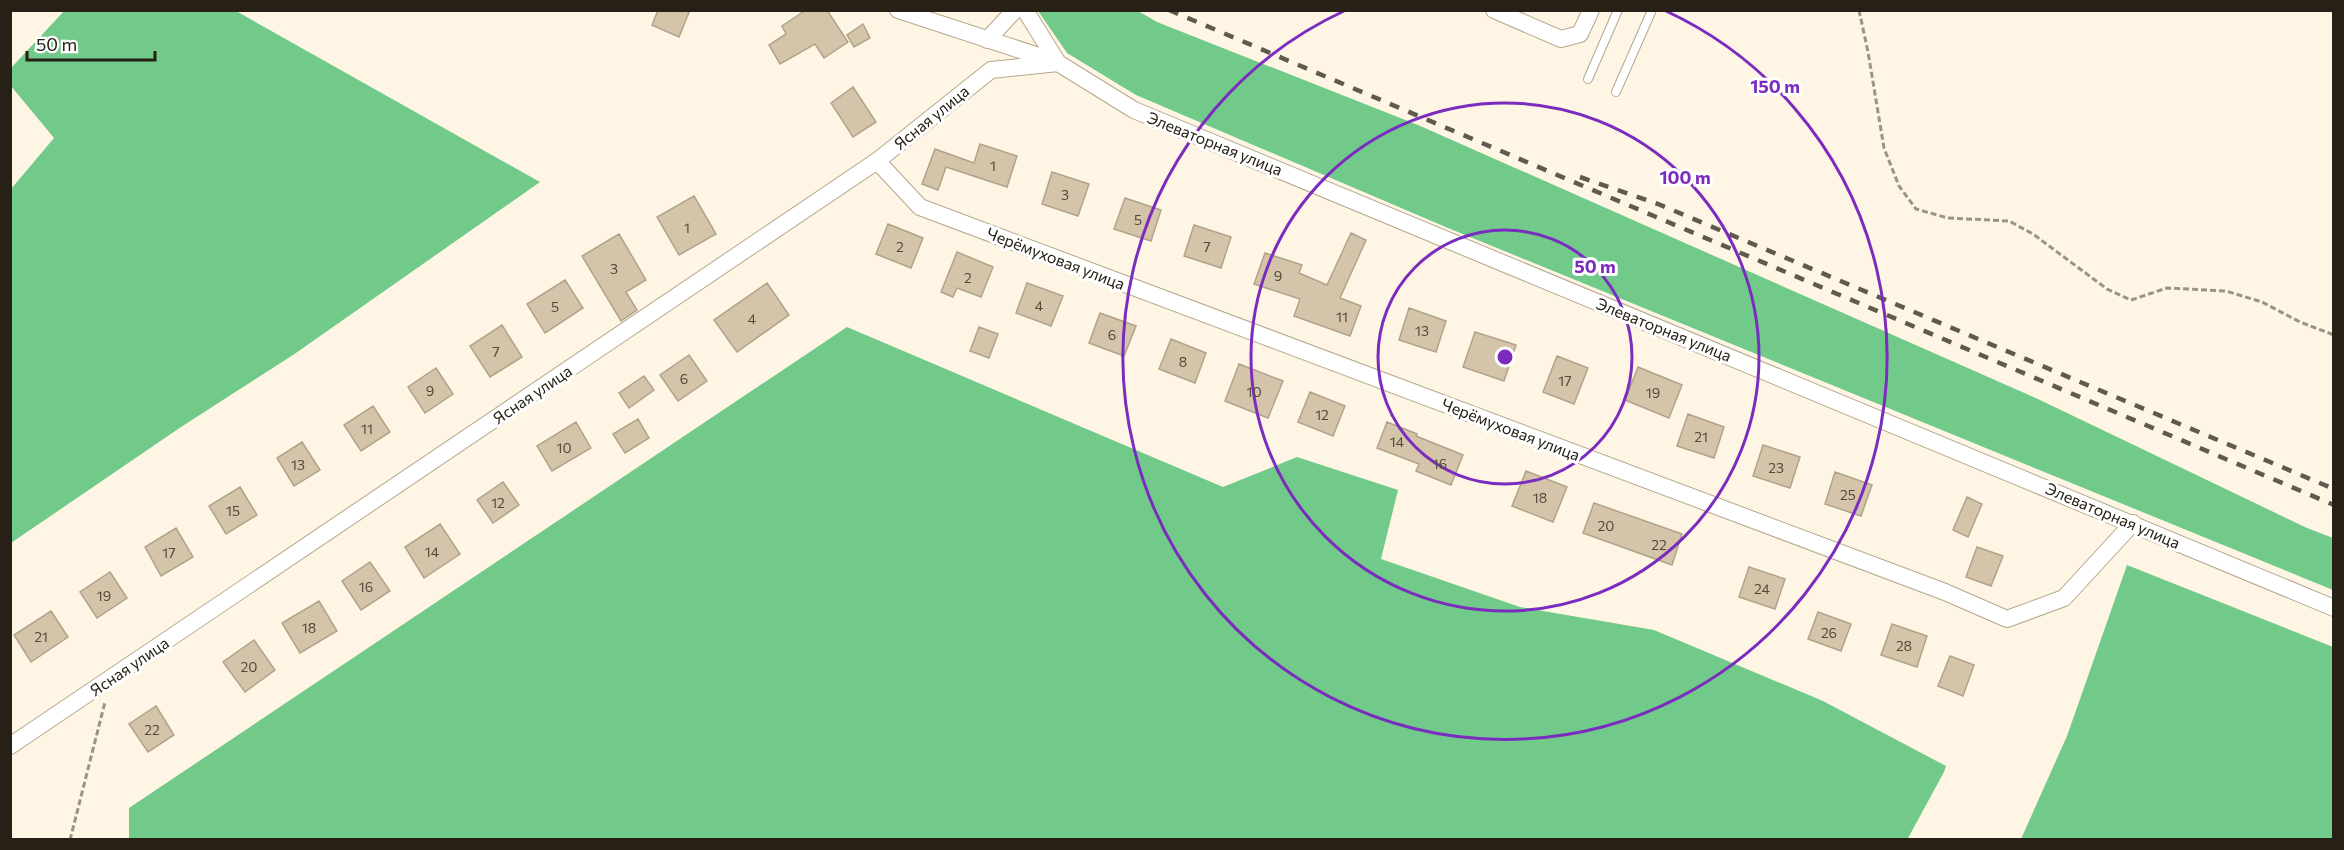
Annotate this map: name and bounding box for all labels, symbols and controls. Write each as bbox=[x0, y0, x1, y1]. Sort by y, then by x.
scale bar bbox=[27, 24, 154, 62]
text: 50 m bbox=[36, 33, 77, 55]
text: 150 m bbox=[1750, 75, 1800, 97]
street label: Ясная улица bbox=[890, 81, 972, 153]
street label: Элеваторная улица bbox=[1145, 107, 1285, 179]
house number: 1 bbox=[990, 157, 996, 174]
text: 100 m bbox=[1659, 166, 1711, 188]
house number: 3 bbox=[1061, 186, 1069, 203]
house number: 5 bbox=[1134, 211, 1142, 228]
house number: 1 bbox=[684, 219, 690, 236]
street label: Черёмуховая улица bbox=[984, 223, 1128, 293]
house number: 2 bbox=[896, 238, 904, 255]
house number: 7 bbox=[1203, 238, 1211, 255]
text: 50 m bbox=[1574, 255, 1616, 277]
house number: 3 bbox=[610, 260, 618, 277]
house number: 9 bbox=[1274, 267, 1282, 284]
house number: 2 bbox=[964, 269, 972, 286]
street label: Элеваторная улица bbox=[1594, 293, 1734, 365]
house number: 4 bbox=[1035, 297, 1044, 314]
house number: 5 bbox=[551, 298, 559, 315]
house number: 11 bbox=[1336, 308, 1348, 325]
house number: 4 bbox=[748, 310, 757, 327]
house number: 13 bbox=[1415, 322, 1429, 339]
house number: 6 bbox=[1108, 326, 1116, 343]
house number: 7 bbox=[492, 343, 500, 360]
centre of rings bbox=[1495, 347, 1515, 367]
house number: 8 bbox=[1179, 353, 1187, 370]
street label: Ясная улица bbox=[489, 361, 575, 427]
house number: 6 bbox=[680, 370, 688, 387]
house number: 17 bbox=[1558, 372, 1572, 389]
house number: 9 bbox=[426, 382, 434, 399]
house number: 10 bbox=[1246, 383, 1262, 400]
house number: 19 bbox=[1646, 384, 1660, 401]
street label: Черёмуховая улица bbox=[1439, 394, 1583, 464]
house number: 12 bbox=[1315, 406, 1329, 423]
house number: 11 bbox=[361, 420, 373, 437]
house number: 21 bbox=[1694, 428, 1708, 445]
house number: 14 bbox=[1390, 433, 1405, 450]
house number: 10 bbox=[556, 439, 572, 456]
house number: 16 bbox=[1433, 455, 1447, 472]
house number: 13 bbox=[291, 456, 305, 473]
house number: 23 bbox=[1768, 459, 1784, 476]
street label: Элеваторная улица bbox=[2043, 478, 2183, 552]
house number: 25 bbox=[1840, 486, 1856, 503]
house number: 18 bbox=[1533, 489, 1547, 506]
house number: 12 bbox=[491, 494, 505, 511]
house number: 15 bbox=[226, 502, 240, 519]
house number: 20 bbox=[1598, 517, 1614, 534]
house number: 22 bbox=[1651, 536, 1667, 553]
house number: 14 bbox=[425, 543, 440, 560]
house number: 17 bbox=[162, 544, 176, 561]
house number: 16 bbox=[359, 578, 373, 595]
house number: 24 bbox=[1754, 580, 1771, 597]
house number: 19 bbox=[97, 587, 111, 604]
house number: 18 bbox=[302, 619, 316, 636]
house number: 26 bbox=[1821, 624, 1837, 641]
house number: 21 bbox=[34, 628, 48, 645]
street label: Ясная улица bbox=[86, 633, 172, 699]
house number: 28 bbox=[1896, 637, 1912, 654]
house number: 20 bbox=[241, 658, 257, 675]
house number: 22 bbox=[144, 721, 160, 738]

